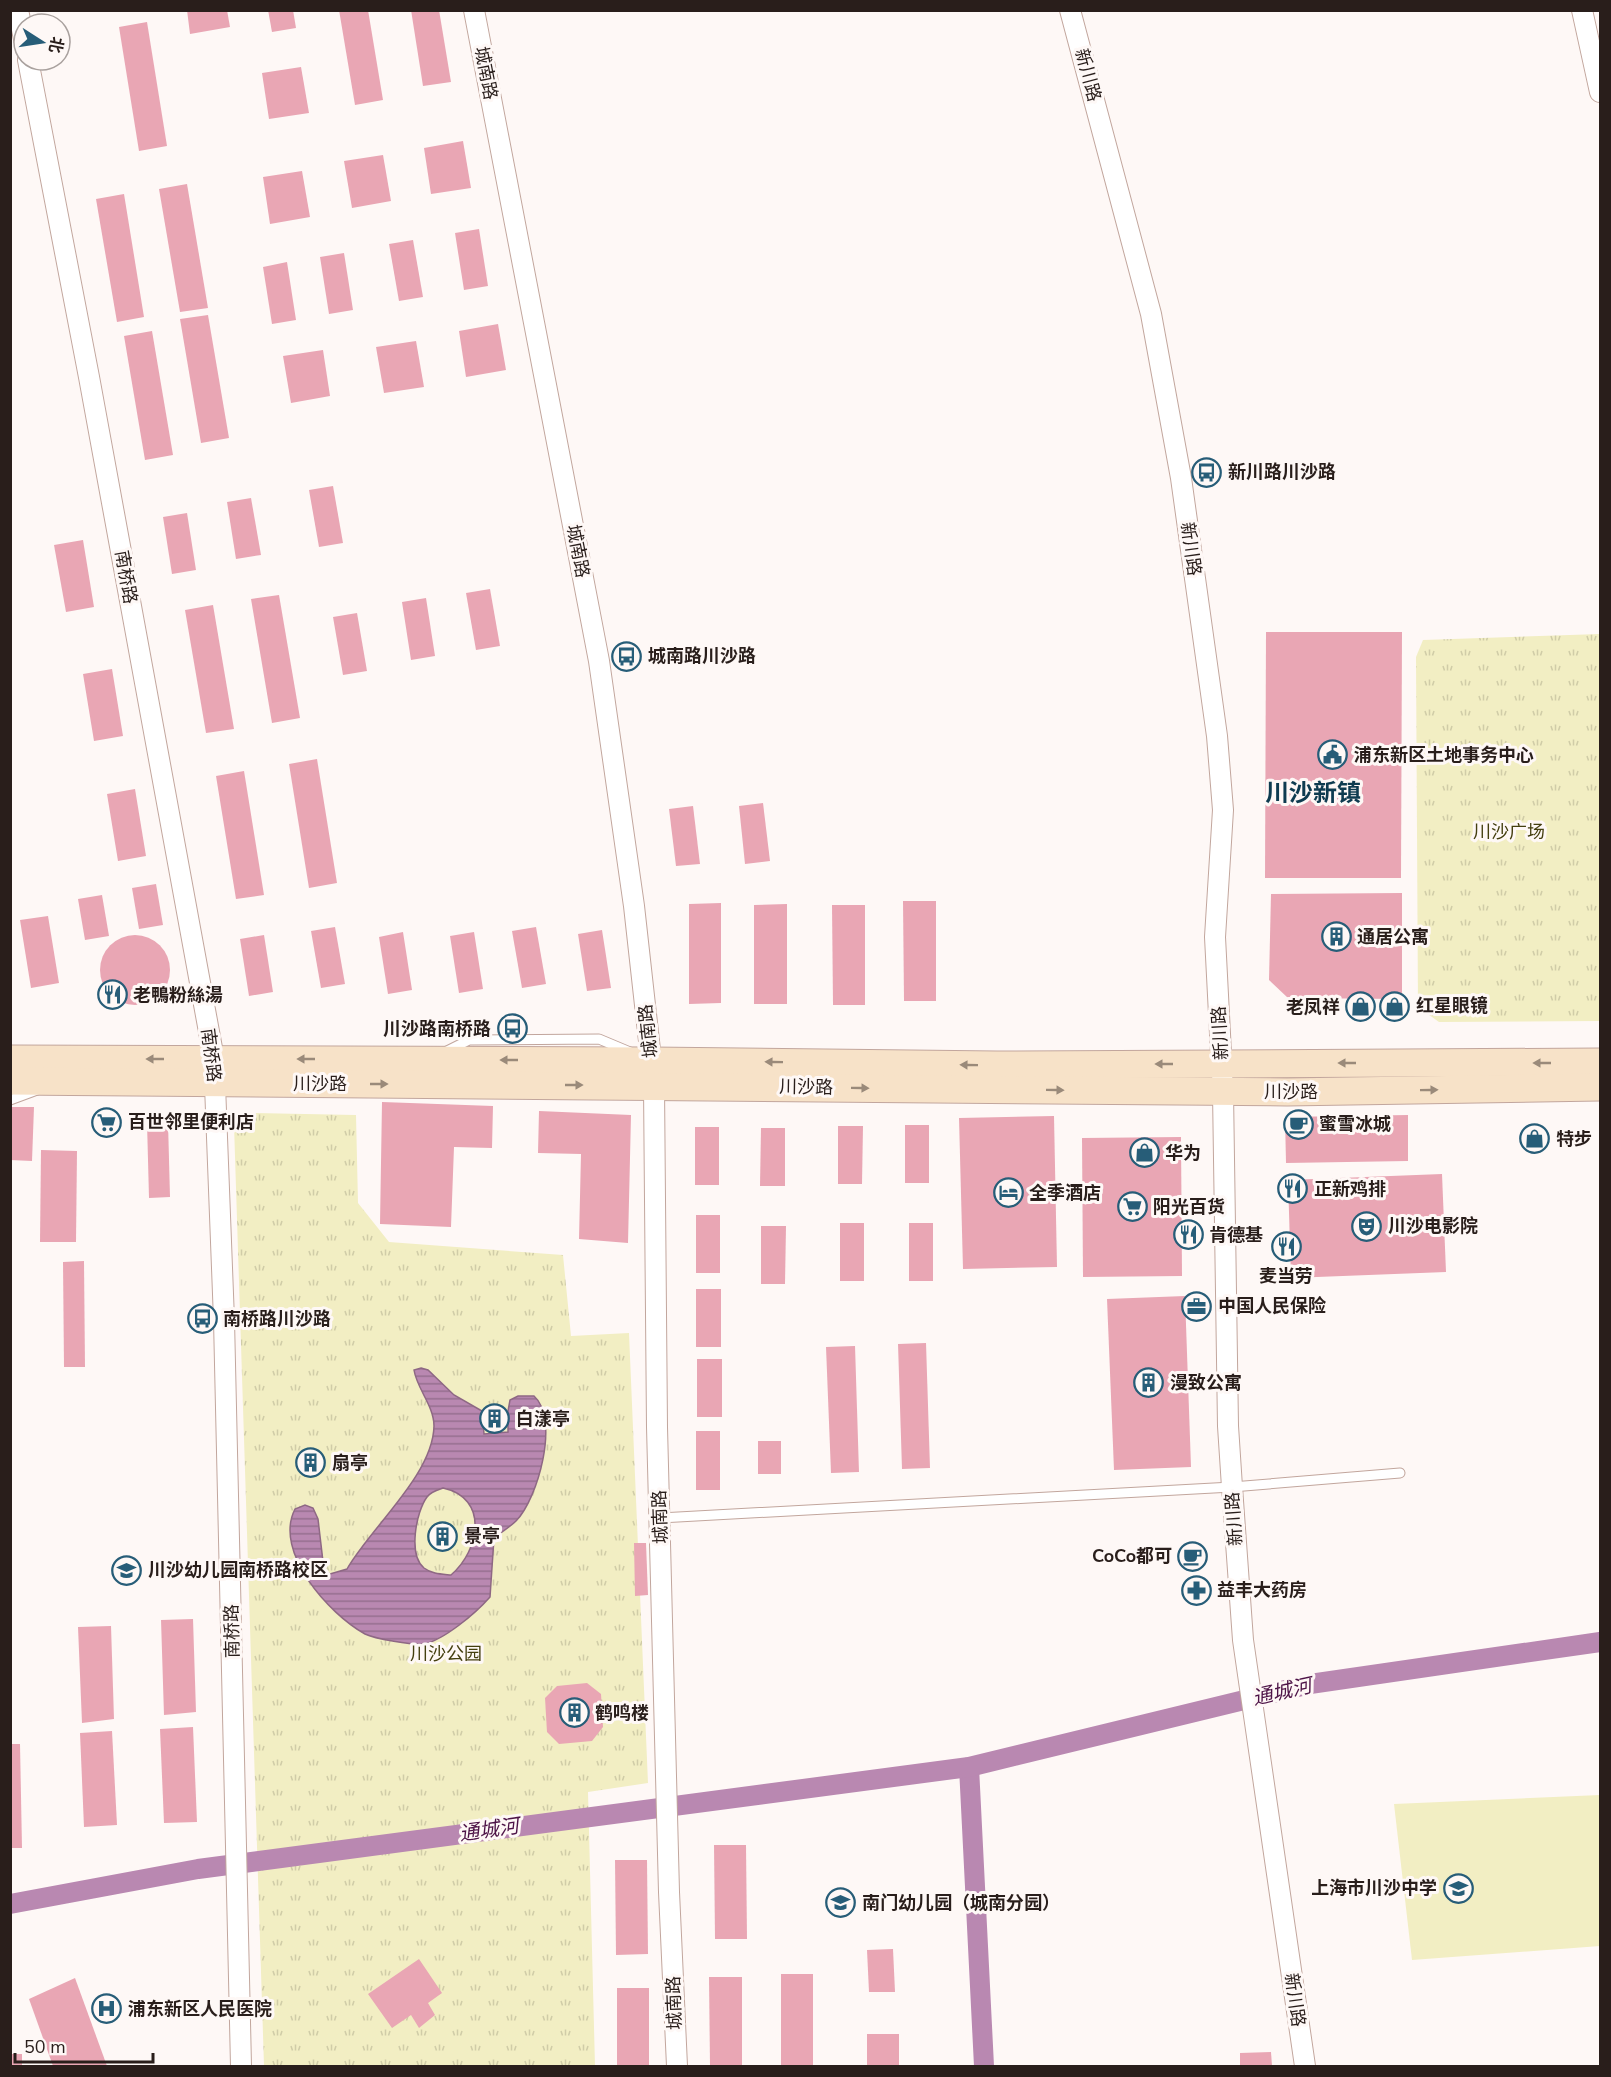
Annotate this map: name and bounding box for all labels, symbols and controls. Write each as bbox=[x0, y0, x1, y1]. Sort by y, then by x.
north arrow bbox=[12, 12, 72, 72]
text: 北 bbox=[43, 35, 68, 55]
street label: 城南路 bbox=[469, 44, 503, 102]
street label: 新川路 bbox=[1069, 46, 1107, 104]
bus stop icon: 新川路川沙路 bbox=[1191, 456, 1223, 488]
place label: 新川路川沙路 bbox=[1228, 460, 1336, 484]
street label: 新川路 bbox=[1175, 521, 1207, 577]
street label: 城南路 bbox=[561, 522, 595, 580]
street label: 南桥路 bbox=[109, 548, 143, 606]
bus stop icon: 城南路川沙路 bbox=[611, 640, 643, 672]
place label: 城南路川沙路 bbox=[648, 644, 756, 668]
public building icon: 浦东新区土地事务中心 bbox=[1317, 739, 1349, 771]
place label: 浦东新区土地事务中心 bbox=[1354, 743, 1534, 767]
district label: 川沙新镇 bbox=[1265, 777, 1361, 809]
park label: 川沙广场 bbox=[1473, 820, 1545, 844]
building icon: 通居公寓 bbox=[1320, 921, 1352, 953]
place label: 通居公寓 bbox=[1357, 925, 1429, 949]
restaurant icon: 老鴨粉絲湯 bbox=[96, 979, 128, 1011]
place label: 老鴨粉絲湯 bbox=[133, 983, 223, 1007]
shop icon: 红星眼镜 bbox=[1379, 990, 1411, 1022]
shop icon: 老凤祥 bbox=[1345, 991, 1377, 1023]
place label: 红星眼镜 bbox=[1416, 994, 1488, 1018]
place label: 老凤祥 bbox=[1286, 995, 1340, 1019]
street label: 城南路 bbox=[633, 1003, 663, 1059]
street label: 新川路 bbox=[1207, 1005, 1233, 1061]
bus stop icon: 川沙路南桥路 bbox=[496, 1013, 528, 1045]
place label: 川沙路南桥路 bbox=[383, 1017, 491, 1041]
street label: 南桥路 bbox=[196, 1027, 226, 1083]
one-way arrow bbox=[146, 1054, 165, 1064]
one-way arrow bbox=[297, 1054, 316, 1064]
one-way arrow bbox=[500, 1055, 519, 1065]
one-way arrow bbox=[764, 1057, 783, 1067]
one-way arrow bbox=[1338, 1058, 1357, 1068]
one-way arrow bbox=[1533, 1058, 1552, 1067]
one-way arrow bbox=[1154, 1059, 1173, 1069]
one-way arrow bbox=[959, 1060, 978, 1070]
street label: 川沙路 bbox=[293, 1072, 347, 1096]
street label: 川沙路 bbox=[779, 1075, 833, 1099]
one-way arrow bbox=[369, 1079, 388, 1089]
one-way arrow bbox=[564, 1080, 583, 1090]
street label: 川沙路 bbox=[1264, 1080, 1318, 1104]
one-way arrow bbox=[850, 1083, 869, 1093]
one-way arrow bbox=[1045, 1085, 1064, 1095]
one-way arrow bbox=[1419, 1085, 1438, 1094]
supermarket icon: 百世邻里便利店 bbox=[91, 1106, 123, 1138]
cafe icon: 蜜雪冰城 bbox=[1282, 1108, 1314, 1140]
place label: 百世邻里便利店 bbox=[128, 1110, 254, 1134]
place label: 蜜雪冰城 bbox=[1319, 1112, 1391, 1136]
shop icon: 特步 bbox=[1519, 1123, 1551, 1155]
place label: 特步 bbox=[1556, 1127, 1592, 1151]
shop icon: 华为 bbox=[1128, 1137, 1160, 1169]
place label: 华为 bbox=[1165, 1141, 1201, 1165]
restaurant icon: 正新鸡排 bbox=[1277, 1173, 1309, 1205]
hotel icon: 全季酒店 bbox=[992, 1177, 1024, 1209]
place label: 正新鸡排 bbox=[1314, 1177, 1386, 1201]
place label: 全季酒店 bbox=[1029, 1181, 1101, 1205]
supermarket icon: 阳光百货 bbox=[1116, 1191, 1148, 1223]
place label: 阳光百货 bbox=[1153, 1195, 1225, 1219]
theatre icon: 川沙电影院 bbox=[1351, 1210, 1383, 1242]
place label: 川沙电影院 bbox=[1388, 1214, 1478, 1238]
restaurant icon: 肯德基 bbox=[1172, 1219, 1204, 1251]
place label: 肯德基 bbox=[1209, 1223, 1263, 1247]
restaurant icon: 麦当劳 bbox=[1270, 1231, 1302, 1263]
place label: 麦当劳 bbox=[1259, 1264, 1313, 1288]
office icon: 中国人民保险 bbox=[1181, 1290, 1213, 1322]
place label: 中国人民保险 bbox=[1218, 1294, 1326, 1318]
bus stop icon: 南桥路川沙路 bbox=[186, 1303, 218, 1335]
place label: 南桥路川沙路 bbox=[223, 1307, 331, 1331]
building icon: 漫致公寓 bbox=[1133, 1367, 1165, 1399]
place label: 漫致公寓 bbox=[1170, 1371, 1242, 1395]
building icon: 白漾亭 bbox=[479, 1403, 511, 1435]
place label: 白漾亭 bbox=[516, 1407, 570, 1431]
building icon: 扇亭 bbox=[295, 1447, 327, 1479]
place label: 扇亭 bbox=[332, 1451, 368, 1475]
street label: 城南路 bbox=[647, 1490, 673, 1544]
street label: 新川路 bbox=[1220, 1491, 1248, 1547]
building icon: 景亭 bbox=[427, 1520, 459, 1552]
place label: 景亭 bbox=[464, 1524, 500, 1548]
cafe icon: CoCo都可 bbox=[1177, 1540, 1209, 1572]
place label: CoCo都可 bbox=[1092, 1544, 1172, 1568]
school or university icon: 川沙幼儿园南桥路校区 bbox=[111, 1554, 143, 1586]
place label: 川沙幼儿园南桥路校区 bbox=[148, 1558, 328, 1582]
pharmacy icon: 益丰大药房 bbox=[1180, 1574, 1212, 1606]
place label: 益丰大药房 bbox=[1217, 1578, 1307, 1602]
street label: 南桥路 bbox=[220, 1604, 244, 1658]
park label: 川沙公园 bbox=[410, 1642, 482, 1666]
water label: 通城河 bbox=[1250, 1671, 1318, 1712]
building icon: 鹤鸣楼 bbox=[558, 1697, 590, 1729]
place label: 鹤鸣楼 bbox=[595, 1701, 649, 1725]
water label: 通城河 bbox=[457, 1812, 525, 1848]
school or university icon: 上海市川沙中学 bbox=[1442, 1872, 1474, 1904]
place label: 上海市川沙中学 bbox=[1311, 1876, 1437, 1900]
school or university icon: 南门幼儿园（城南分园） bbox=[825, 1887, 857, 1919]
place label: 南门幼儿园（城南分园） bbox=[862, 1891, 1060, 1915]
street label: 新川路 bbox=[1279, 1972, 1311, 2028]
street label: 城南路 bbox=[661, 1976, 687, 2030]
hospital icon: 浦东新区人民医院 bbox=[91, 1993, 123, 2025]
place label: 浦东新区人民医院 bbox=[128, 1997, 272, 2021]
scale bar bbox=[15, 2026, 153, 2064]
text: 50 m bbox=[24, 2035, 66, 2059]

